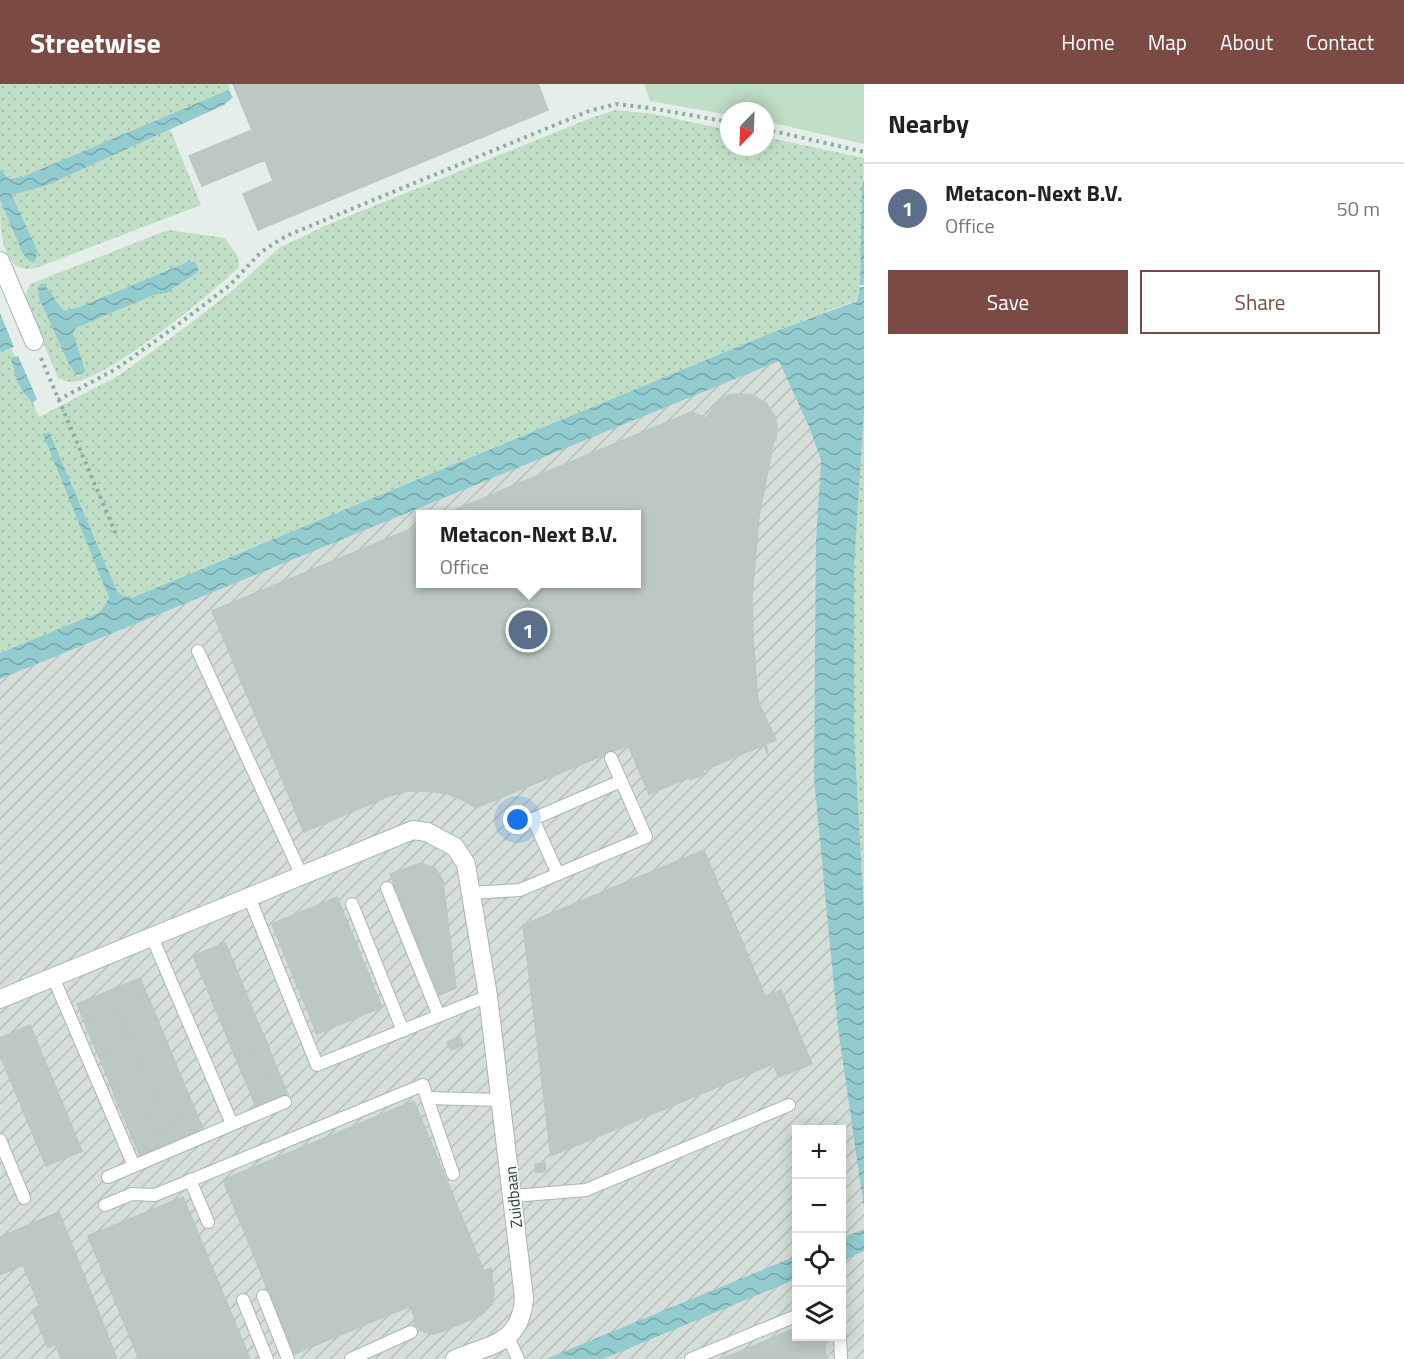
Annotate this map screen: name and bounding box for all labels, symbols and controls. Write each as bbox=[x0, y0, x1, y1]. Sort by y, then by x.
text: Streetwise bbox=[30, 21, 161, 64]
text: Home bbox=[1061, 26, 1115, 58]
text: Map bbox=[1148, 26, 1187, 58]
text: About bbox=[1220, 26, 1273, 58]
text: Contact bbox=[1306, 26, 1374, 58]
north arrow bbox=[720, 102, 774, 156]
text: Nearby bbox=[888, 104, 969, 143]
text: Metacon-Next B.V. bbox=[945, 176, 1123, 210]
text: 1 bbox=[902, 193, 913, 224]
text: 50 m bbox=[1336, 193, 1380, 224]
text: Office bbox=[945, 210, 995, 241]
button: Save bbox=[888, 270, 1128, 334]
button: Share bbox=[1140, 270, 1380, 334]
popup bbox=[416, 510, 641, 588]
text: Metacon-Next B.V. bbox=[440, 517, 617, 551]
text: Office bbox=[440, 551, 489, 582]
pin: 1 bbox=[508, 608, 548, 652]
your location bbox=[503, 805, 532, 834]
map controls bbox=[792, 1125, 846, 1341]
button: + bbox=[792, 1125, 846, 1179]
street label: Zuidbaan bbox=[498, 1165, 528, 1229]
button: − bbox=[792, 1179, 846, 1233]
button: locate bbox=[792, 1233, 846, 1287]
button: layers bbox=[792, 1287, 846, 1341]

